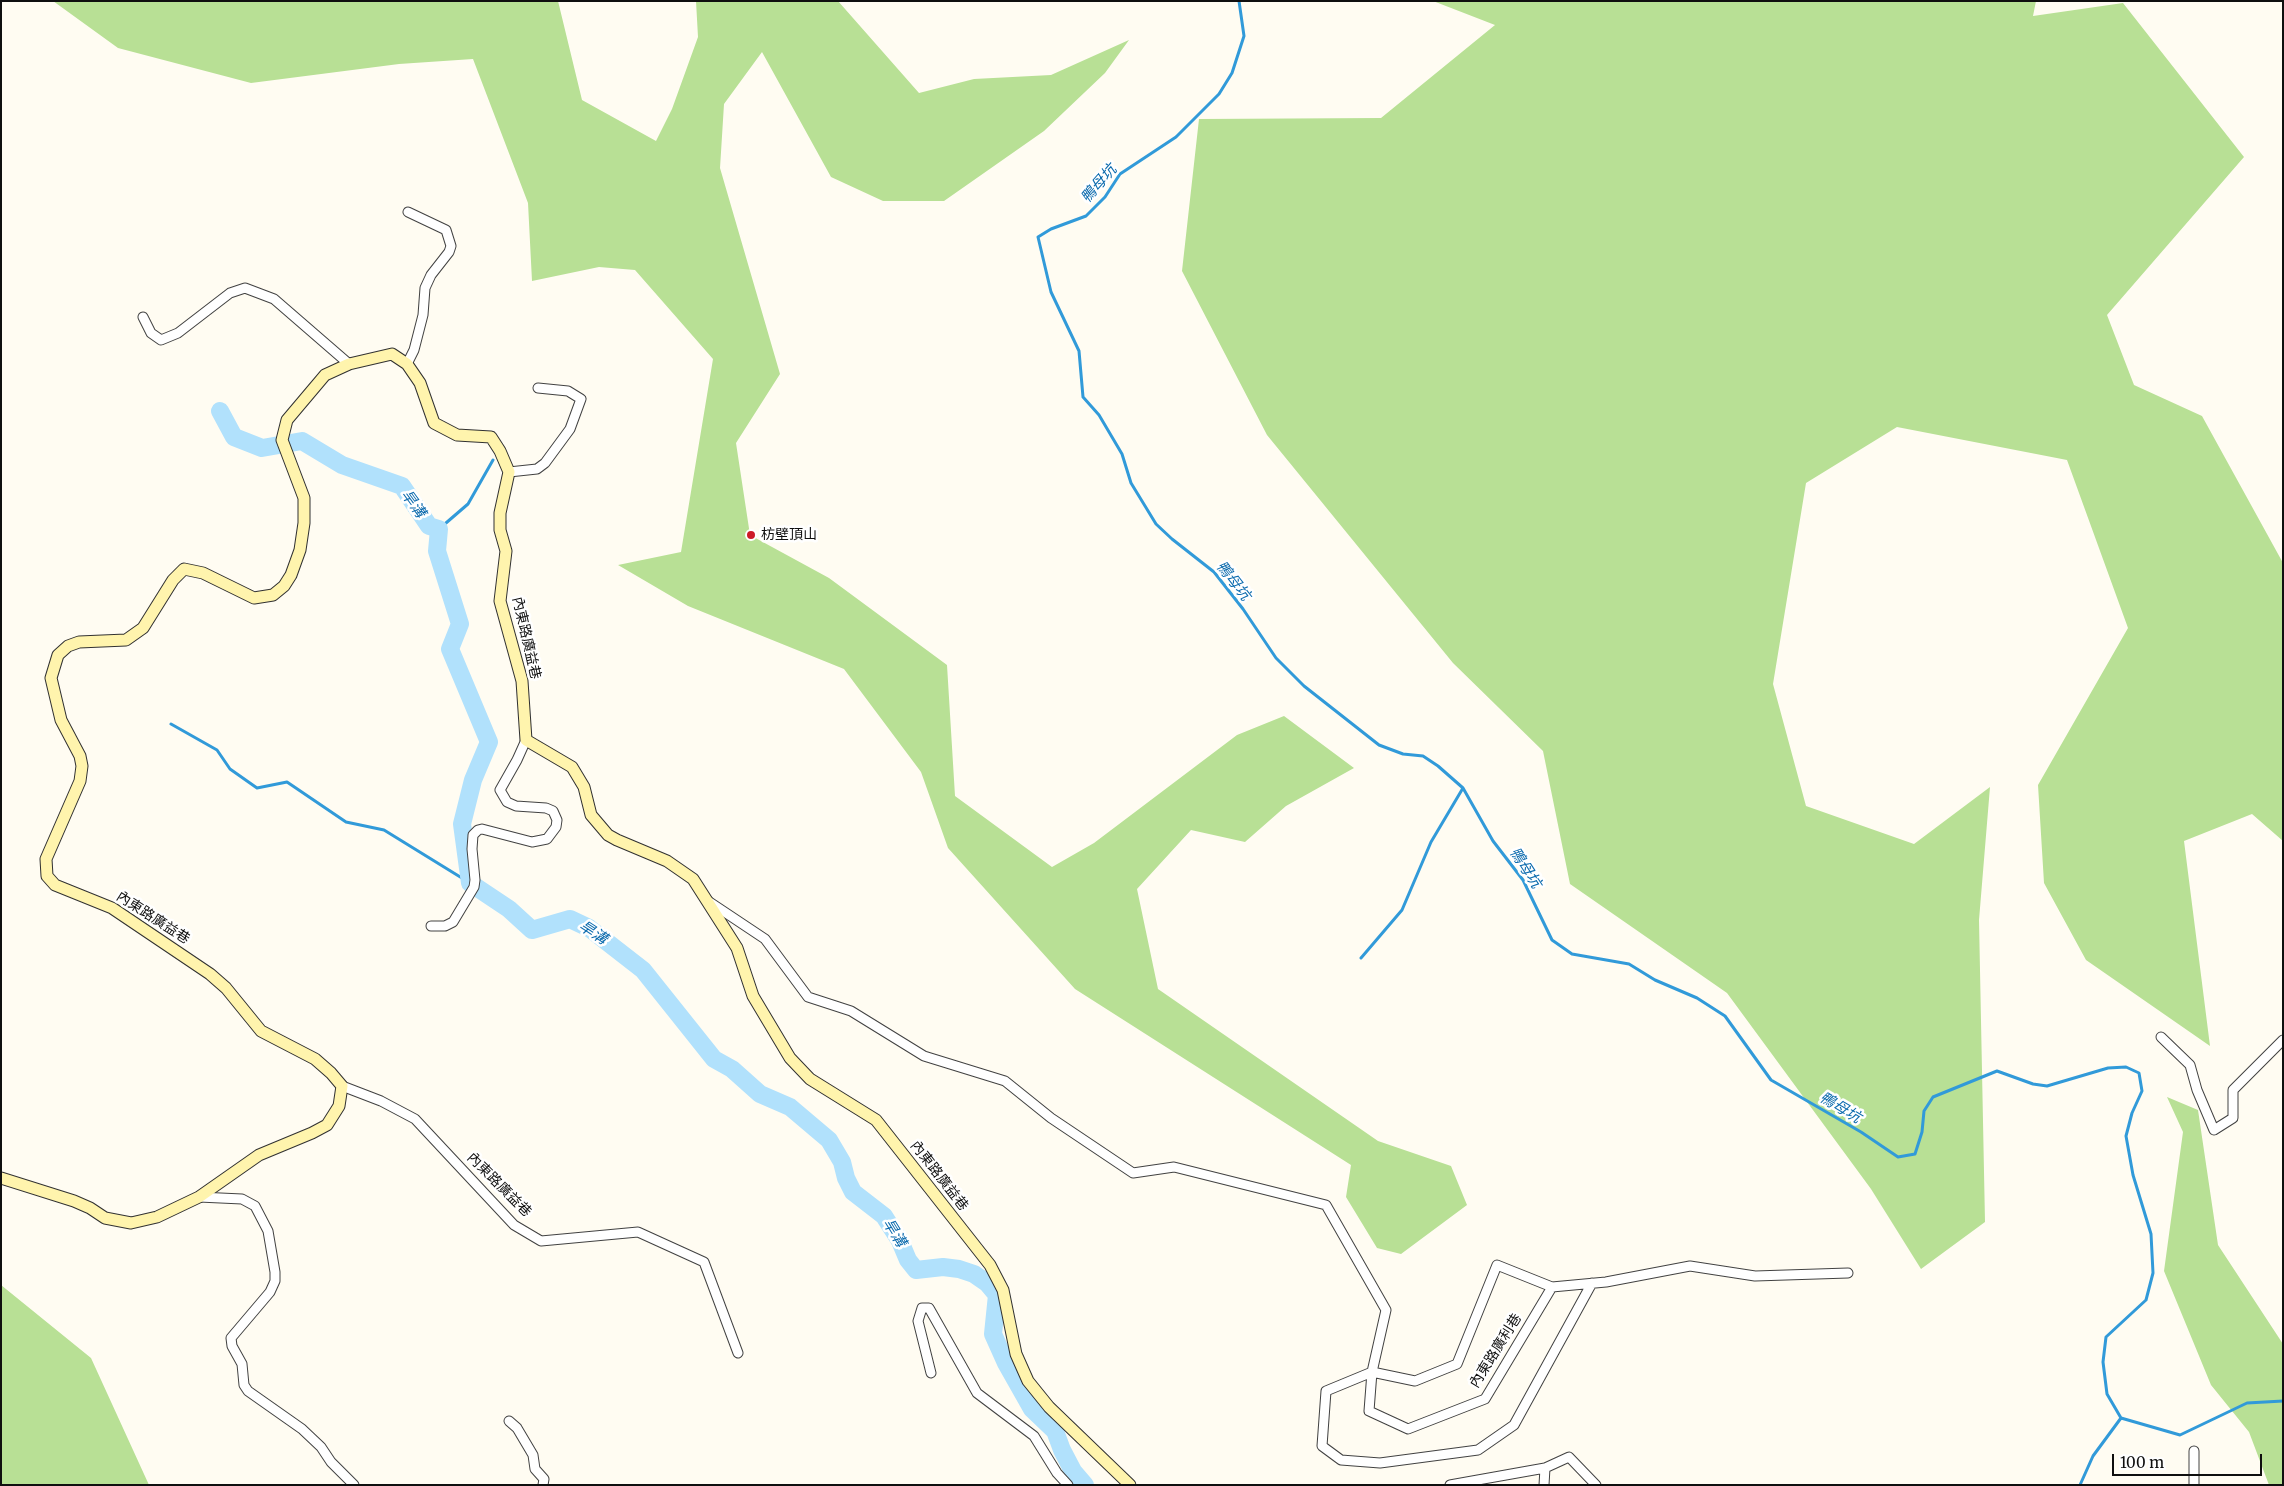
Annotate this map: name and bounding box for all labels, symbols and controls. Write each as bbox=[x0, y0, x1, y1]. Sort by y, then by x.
water label: 鴨母坑 bbox=[1077, 161, 1121, 207]
water label: 旱溝 bbox=[397, 487, 429, 521]
place label: 枋壁頂山 bbox=[761, 527, 817, 543]
marker: 枋壁頂山 bbox=[745, 529, 757, 541]
water label: 鴨母坑 bbox=[1212, 558, 1254, 604]
street label: 內東路廣益巷 bbox=[508, 595, 544, 681]
water label: 鴨母坑 bbox=[1505, 844, 1545, 892]
street label: 內東路廣益巷 bbox=[113, 888, 193, 948]
water label: 旱溝 bbox=[576, 917, 610, 949]
water label: 鴨母坑 bbox=[1816, 1089, 1864, 1127]
street label: 內東路廣益巷 bbox=[907, 1138, 971, 1214]
street label: 內東路廣益巷 bbox=[463, 1149, 535, 1221]
water label: 旱溝 bbox=[878, 1216, 910, 1250]
street label: 內東路廣利巷 bbox=[1467, 1311, 1525, 1391]
scale bar bbox=[2114, 1444, 2264, 1476]
text: 100 m bbox=[2120, 1453, 2164, 1472]

